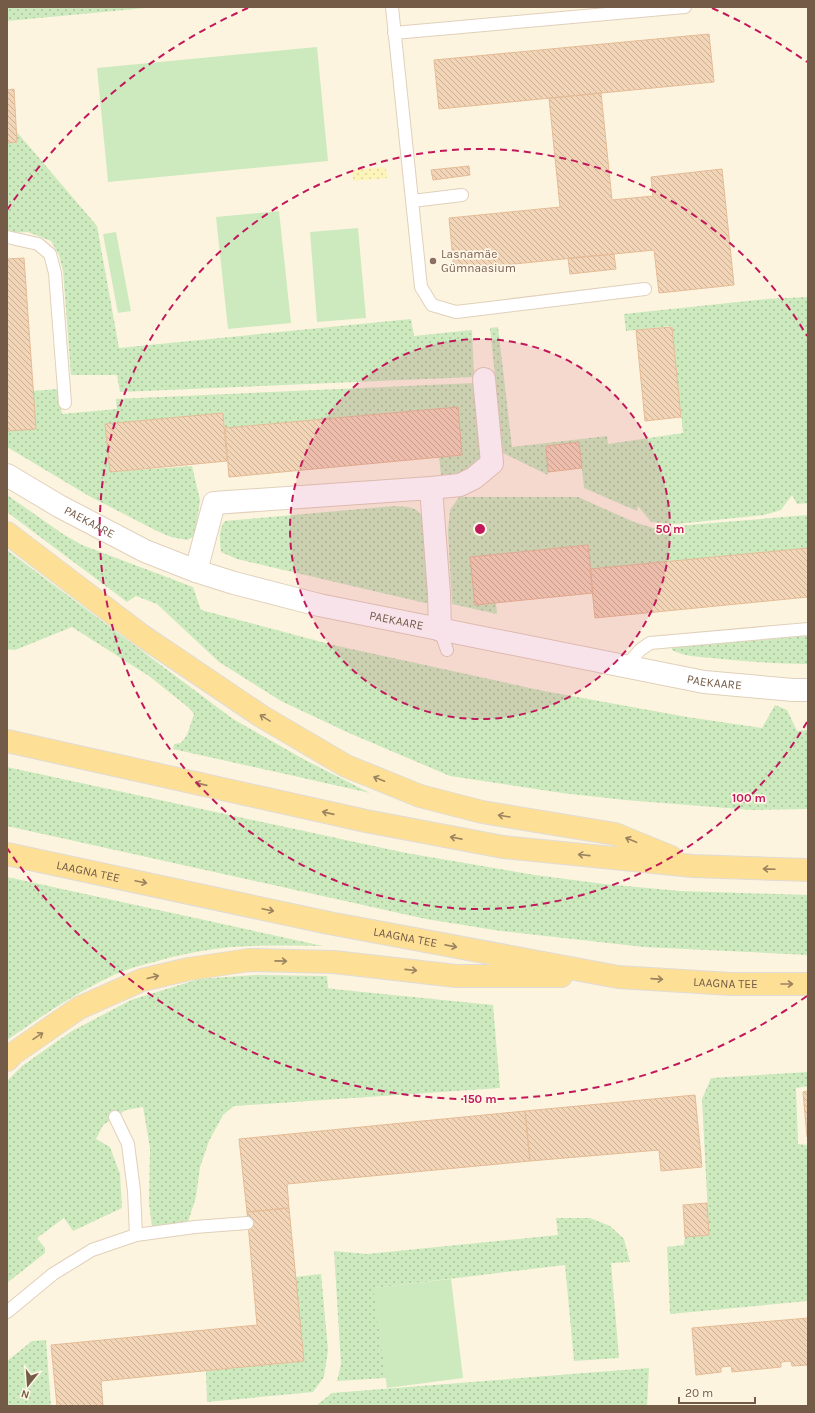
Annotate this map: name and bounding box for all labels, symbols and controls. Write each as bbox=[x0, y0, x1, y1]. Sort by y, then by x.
place label: Lasnamäe Gümnaasium bbox=[441, 247, 516, 275]
marker: Lasnamäe Gümnaasium bbox=[428, 256, 438, 266]
street label: PAEKAARE bbox=[62, 503, 117, 541]
centre of rings bbox=[473, 522, 487, 536]
text: 50 m bbox=[656, 522, 685, 536]
street label: PAEKAARE bbox=[368, 608, 425, 633]
street label: PAEKAARE bbox=[686, 672, 742, 692]
one-way arrow bbox=[259, 714, 271, 722]
one-way arrow bbox=[374, 775, 386, 783]
one-way arrow bbox=[195, 779, 208, 787]
text: 100 m bbox=[732, 791, 766, 805]
one-way arrow bbox=[322, 808, 335, 816]
one-way arrow bbox=[497, 812, 510, 820]
one-way arrow bbox=[449, 834, 462, 842]
one-way arrow bbox=[625, 836, 637, 843]
one-way arrow bbox=[578, 851, 591, 859]
street label: LAAGNA TEE bbox=[55, 858, 121, 885]
one-way arrow bbox=[763, 865, 776, 872]
one-way arrow bbox=[134, 879, 147, 887]
one-way arrow bbox=[261, 906, 274, 914]
street label: LAAGNA TEE bbox=[372, 924, 438, 950]
one-way arrow bbox=[444, 942, 457, 950]
one-way arrow bbox=[274, 957, 287, 965]
one-way arrow bbox=[404, 967, 417, 974]
one-way arrow bbox=[146, 973, 159, 981]
street label: LAAGNA TEE bbox=[693, 975, 758, 991]
one-way arrow bbox=[650, 976, 663, 983]
one-way arrow bbox=[780, 980, 793, 988]
one-way arrow bbox=[32, 1032, 43, 1040]
text: 150 m bbox=[463, 1092, 497, 1106]
north arrow bbox=[8, 1365, 48, 1405]
scale bar bbox=[679, 1379, 755, 1405]
text: 20 m bbox=[685, 1386, 713, 1400]
text: N bbox=[20, 1387, 31, 1401]

